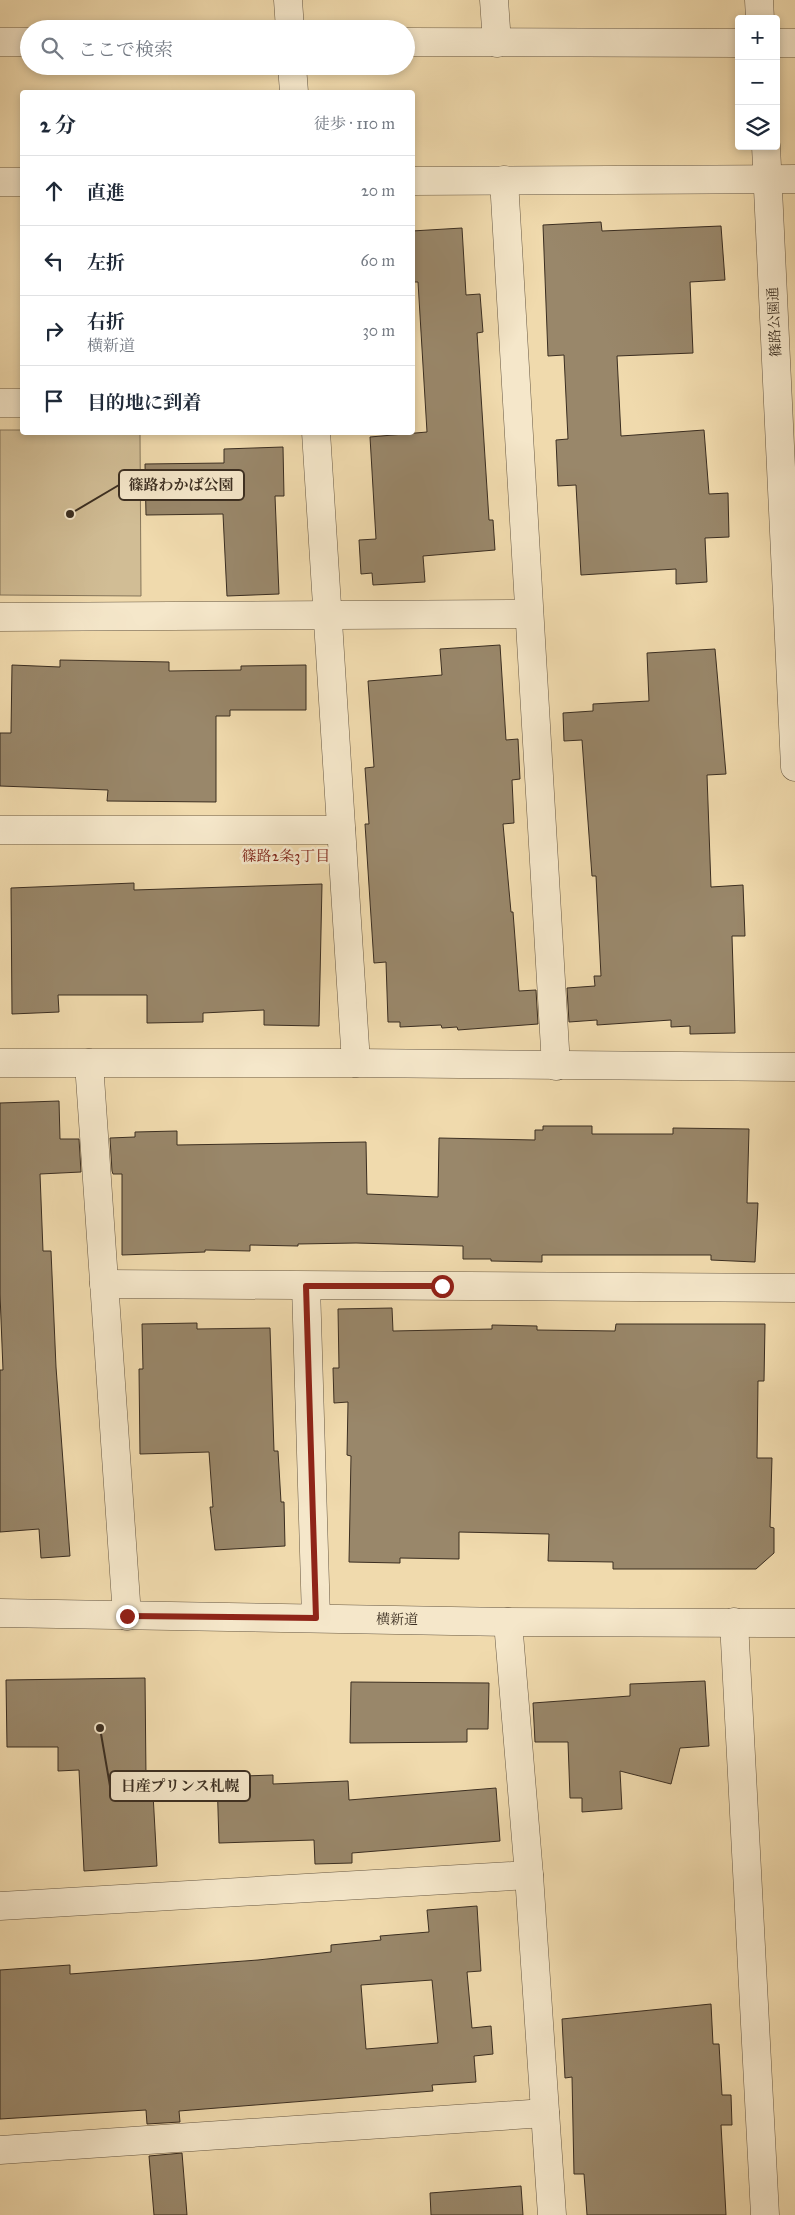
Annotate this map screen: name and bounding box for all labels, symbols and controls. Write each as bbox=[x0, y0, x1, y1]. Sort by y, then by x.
map controls bbox=[735, 15, 780, 150]
button: + bbox=[735, 15, 780, 60]
search box bbox=[20, 20, 415, 75]
icon: search bbox=[38, 34, 66, 62]
text: ここで検索 bbox=[78, 38, 173, 61]
button: − bbox=[735, 60, 780, 105]
button: layers bbox=[735, 105, 780, 150]
text: 2 分 bbox=[40, 112, 76, 138]
text: 徒歩 · 110 m bbox=[314, 114, 395, 133]
icon: ahead bbox=[40, 177, 68, 205]
text: 直進 bbox=[87, 181, 125, 204]
text: 20 m bbox=[361, 181, 395, 200]
icon: left bbox=[40, 247, 68, 275]
text: 左折 bbox=[87, 251, 125, 274]
text: 60 m bbox=[361, 251, 395, 270]
street label: 篠路公園通 bbox=[764, 287, 785, 357]
text: 右折 bbox=[87, 310, 125, 333]
icon: right bbox=[40, 317, 68, 345]
text: 30 m bbox=[362, 321, 395, 340]
text: 横新道 bbox=[87, 336, 135, 355]
icon: arrive bbox=[40, 387, 68, 415]
text: 目的地に到着 bbox=[87, 391, 201, 414]
callout: 篠路わかば公園 bbox=[119, 470, 244, 500]
text: 篠路わかば公園 bbox=[128, 476, 234, 494]
district label: 篠路2条3丁目 bbox=[242, 847, 330, 865]
route start bbox=[431, 1275, 454, 1298]
route end bbox=[116, 1605, 139, 1628]
street label: 横新道 bbox=[376, 1611, 418, 1628]
callout: 日産プリンス札幌 bbox=[110, 1771, 250, 1801]
text: 日産プリンス札幌 bbox=[121, 1777, 239, 1795]

